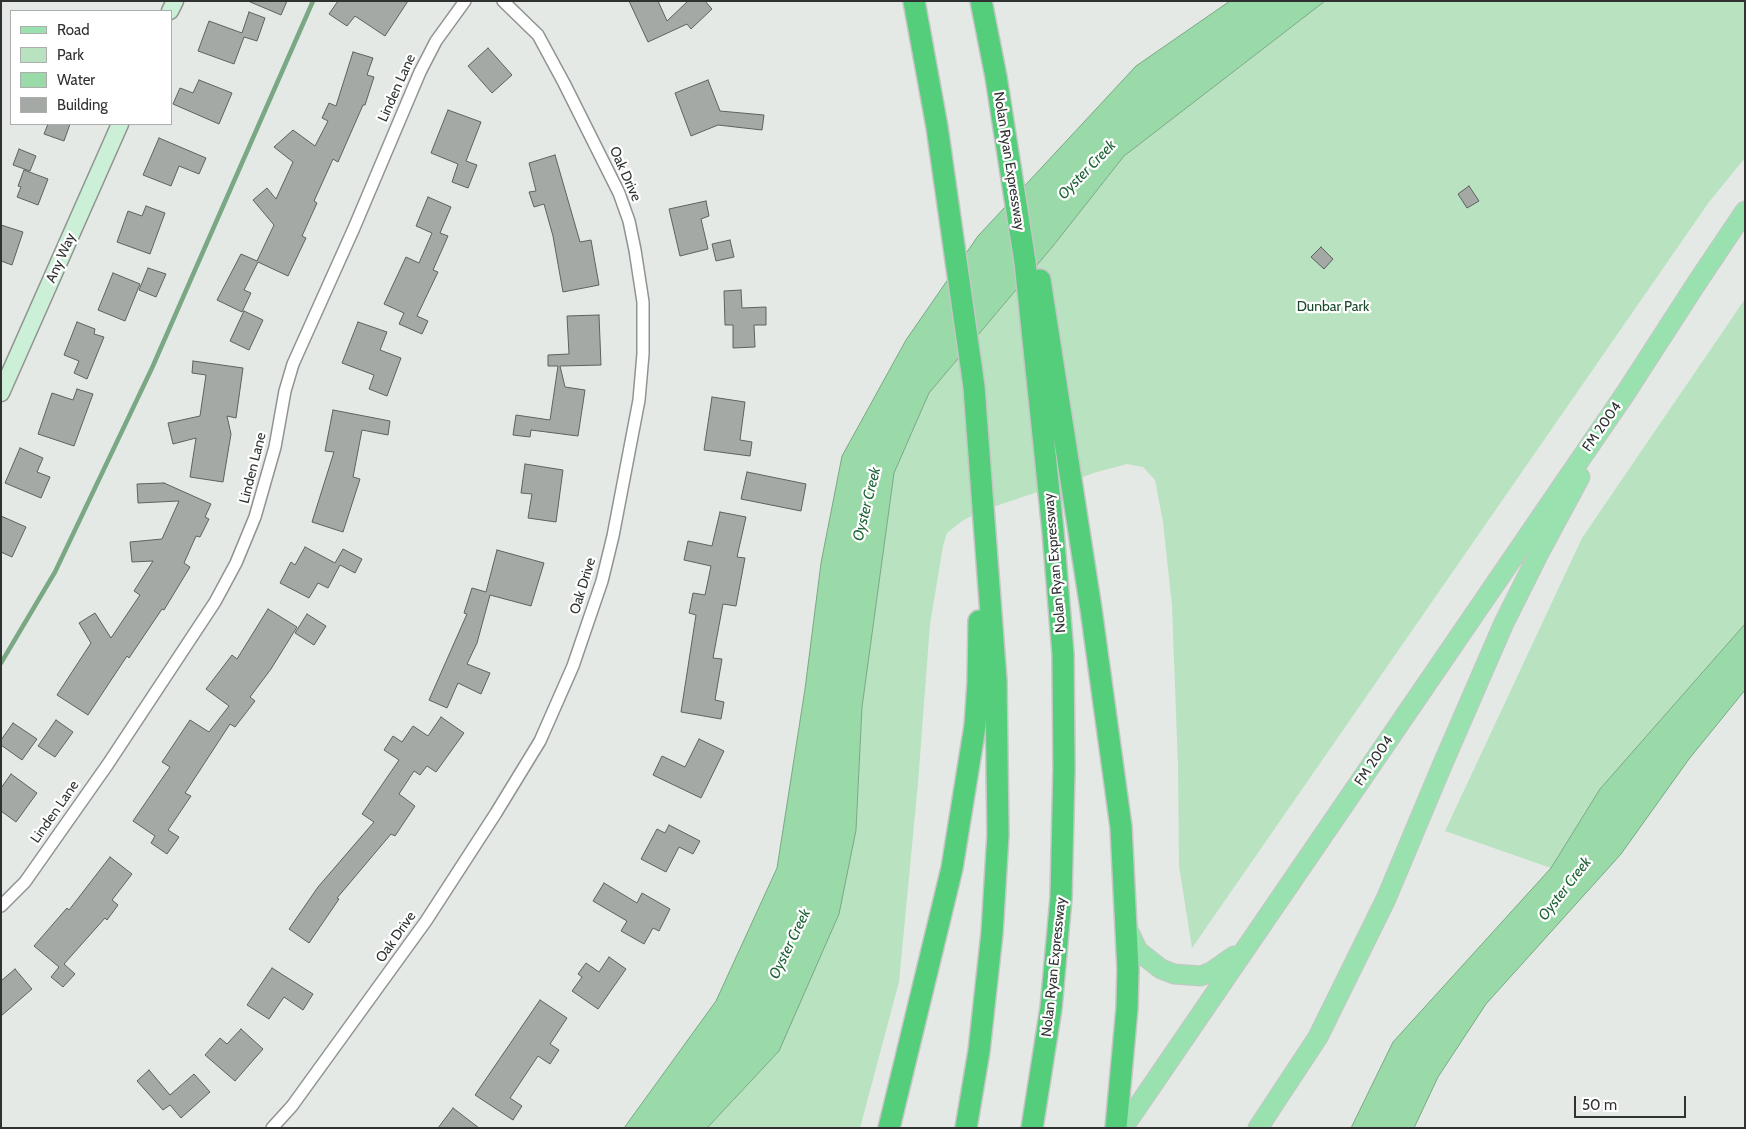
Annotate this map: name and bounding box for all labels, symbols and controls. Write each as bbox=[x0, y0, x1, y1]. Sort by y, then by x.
legend bbox=[10, 10, 172, 125]
text: Road bbox=[57, 21, 90, 39]
text: Park bbox=[57, 46, 84, 64]
street label: Linden Lane bbox=[375, 51, 419, 125]
text: Water bbox=[57, 71, 95, 89]
street label: Nolan Ryan Expressway bbox=[990, 90, 1028, 232]
text: Building bbox=[57, 96, 108, 114]
water label: Oyster Creek bbox=[1054, 137, 1120, 203]
street label: Oak Drive bbox=[605, 144, 645, 204]
street label: Any Way bbox=[43, 231, 79, 285]
park label: Dunbar Park bbox=[1297, 299, 1369, 315]
street label: FM 2004 bbox=[1579, 399, 1625, 455]
street label: Linden Lane bbox=[236, 431, 270, 505]
water label: Oyster Creek bbox=[849, 465, 885, 543]
street label: Nolan Ryan Expressway bbox=[1041, 492, 1069, 634]
street label: Oak Drive bbox=[566, 556, 600, 616]
street label: FM 2004 bbox=[1351, 733, 1397, 789]
street label: Linden Lane bbox=[27, 778, 83, 846]
water label: Oyster Creek bbox=[1535, 854, 1595, 924]
street label: Nolan Ryan Expressway bbox=[1038, 896, 1070, 1038]
water label: Oyster Creek bbox=[765, 906, 815, 982]
street label: Oak Drive bbox=[372, 908, 420, 966]
scale bar bbox=[1576, 1086, 1688, 1118]
text: 50 m bbox=[1582, 1096, 1617, 1114]

